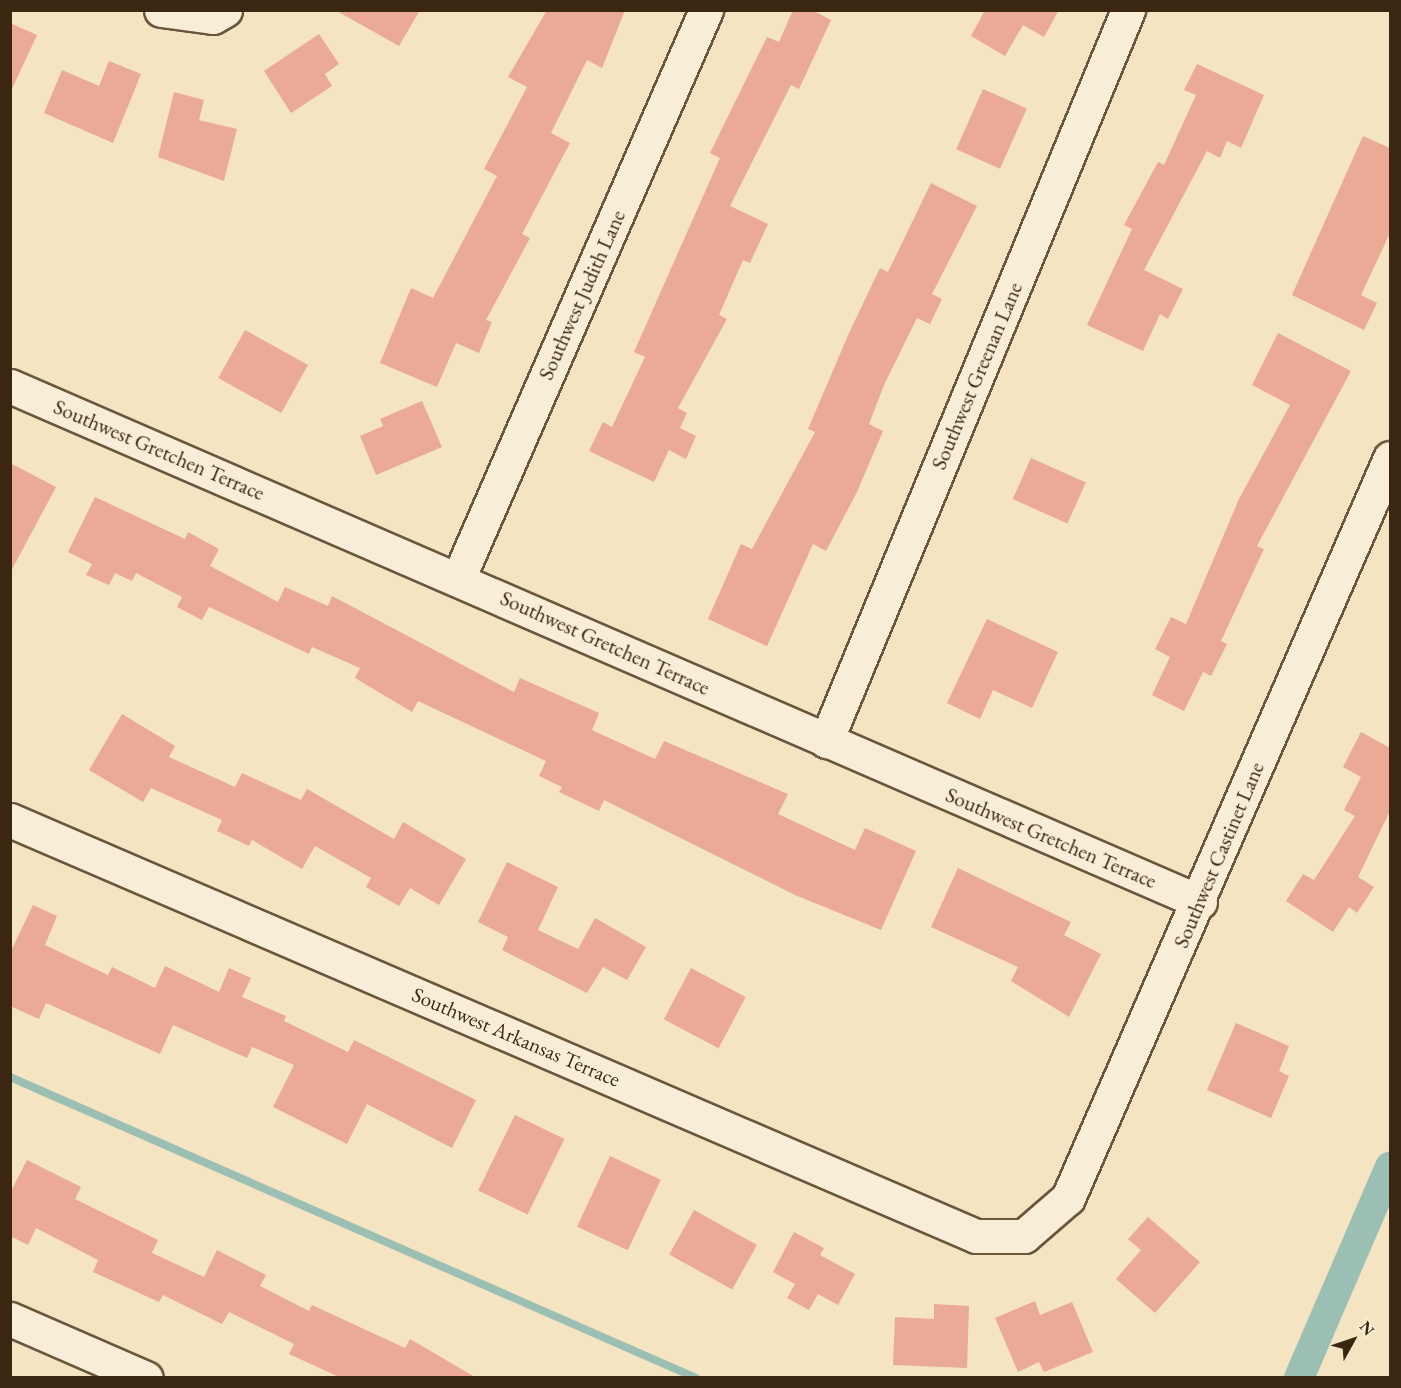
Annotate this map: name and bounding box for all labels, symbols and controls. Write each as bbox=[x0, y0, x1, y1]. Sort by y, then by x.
street label: Southwest Judith Lane bbox=[533, 206, 631, 384]
street label: Southwest Greenan Lane bbox=[926, 279, 1028, 473]
street label: Southwest Gretchen Terrace bbox=[50, 394, 268, 506]
street label: Southwest Gretchen Terrace bbox=[496, 585, 714, 701]
street label: Southwest Castinet Lane bbox=[1168, 758, 1270, 952]
street label: Southwest Gretchen Terrace bbox=[942, 782, 1160, 894]
street label: Southwest Arkansas Terrace bbox=[408, 982, 624, 1092]
north arrow bbox=[1323, 1310, 1383, 1370]
text: N bbox=[1355, 1316, 1379, 1340]

